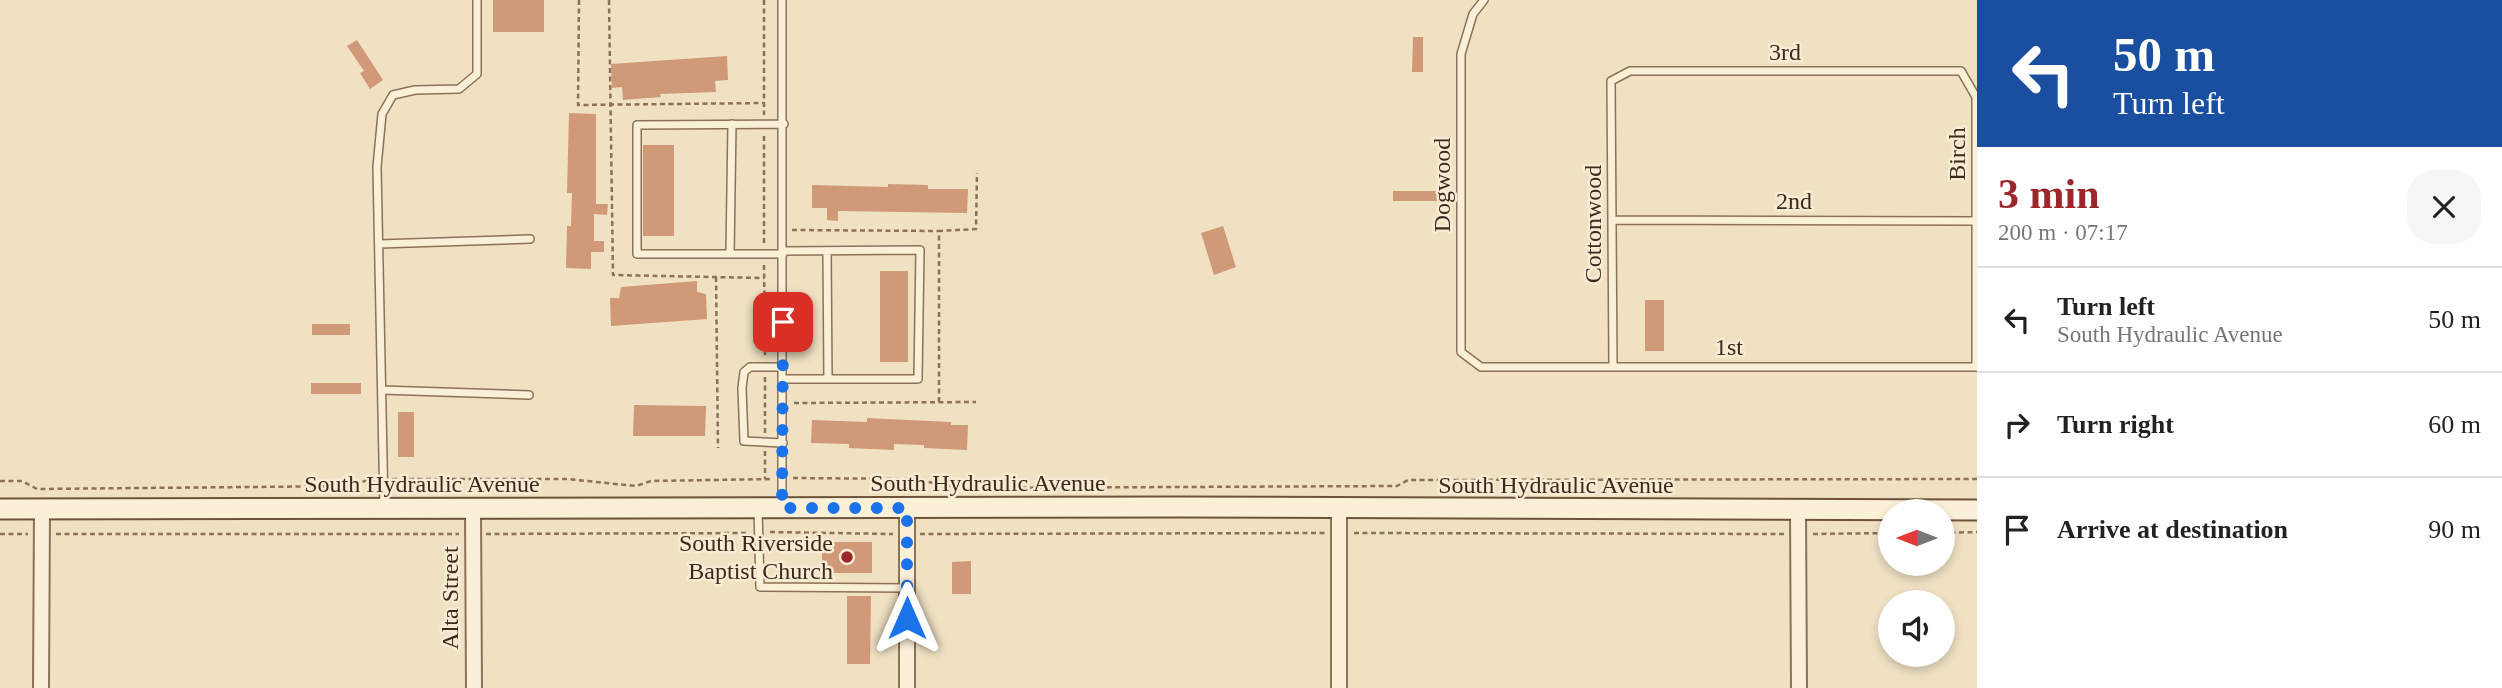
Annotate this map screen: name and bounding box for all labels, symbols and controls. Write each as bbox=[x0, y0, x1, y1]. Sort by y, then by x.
text: 50 m bbox=[2113, 27, 2215, 82]
icon: left bbox=[1998, 28, 2089, 119]
street label: 3rd bbox=[1769, 39, 1801, 65]
text: Turn left bbox=[2113, 85, 2225, 121]
street label: Birch bbox=[1944, 127, 1970, 181]
street label: Dogwood bbox=[1429, 138, 1455, 232]
street label: Cottonwood bbox=[1580, 165, 1606, 283]
button: close bbox=[2407, 170, 2481, 244]
text: 3 min bbox=[1998, 171, 2100, 217]
street label: 2nd bbox=[1776, 188, 1812, 214]
text: 200 m · 07:17 bbox=[1998, 220, 2128, 245]
pin bbox=[753, 292, 813, 352]
text: Turn left bbox=[2057, 292, 2155, 321]
icon: left bbox=[1998, 301, 2036, 339]
icon: arrive bbox=[764, 303, 802, 341]
text: 50 m bbox=[2428, 305, 2481, 334]
text: South Hydraulic Avenue bbox=[2057, 322, 2283, 347]
street label: 1st bbox=[1715, 334, 1743, 360]
icon: right bbox=[1998, 406, 2036, 444]
text: Turn right bbox=[2057, 410, 2174, 439]
text: 60 m bbox=[2428, 410, 2481, 439]
street label: South Hydraulic Avenue bbox=[870, 470, 1106, 496]
street label: South Hydraulic Avenue bbox=[304, 471, 540, 497]
street label: South Hydraulic Avenue bbox=[1438, 472, 1674, 498]
north arrow bbox=[1878, 499, 1955, 576]
map controls bbox=[1878, 499, 1955, 667]
icon: arrive bbox=[1998, 511, 2036, 549]
text: Arrive at destination bbox=[2057, 515, 2288, 544]
text: 90 m bbox=[2428, 515, 2481, 544]
place label: South Riverside Baptist Church bbox=[679, 530, 833, 584]
street label: Alta Street bbox=[437, 546, 463, 650]
marker: South Riverside Baptist Church bbox=[839, 549, 855, 565]
position arrow bbox=[870, 581, 944, 655]
button: sound bbox=[1878, 590, 1955, 667]

